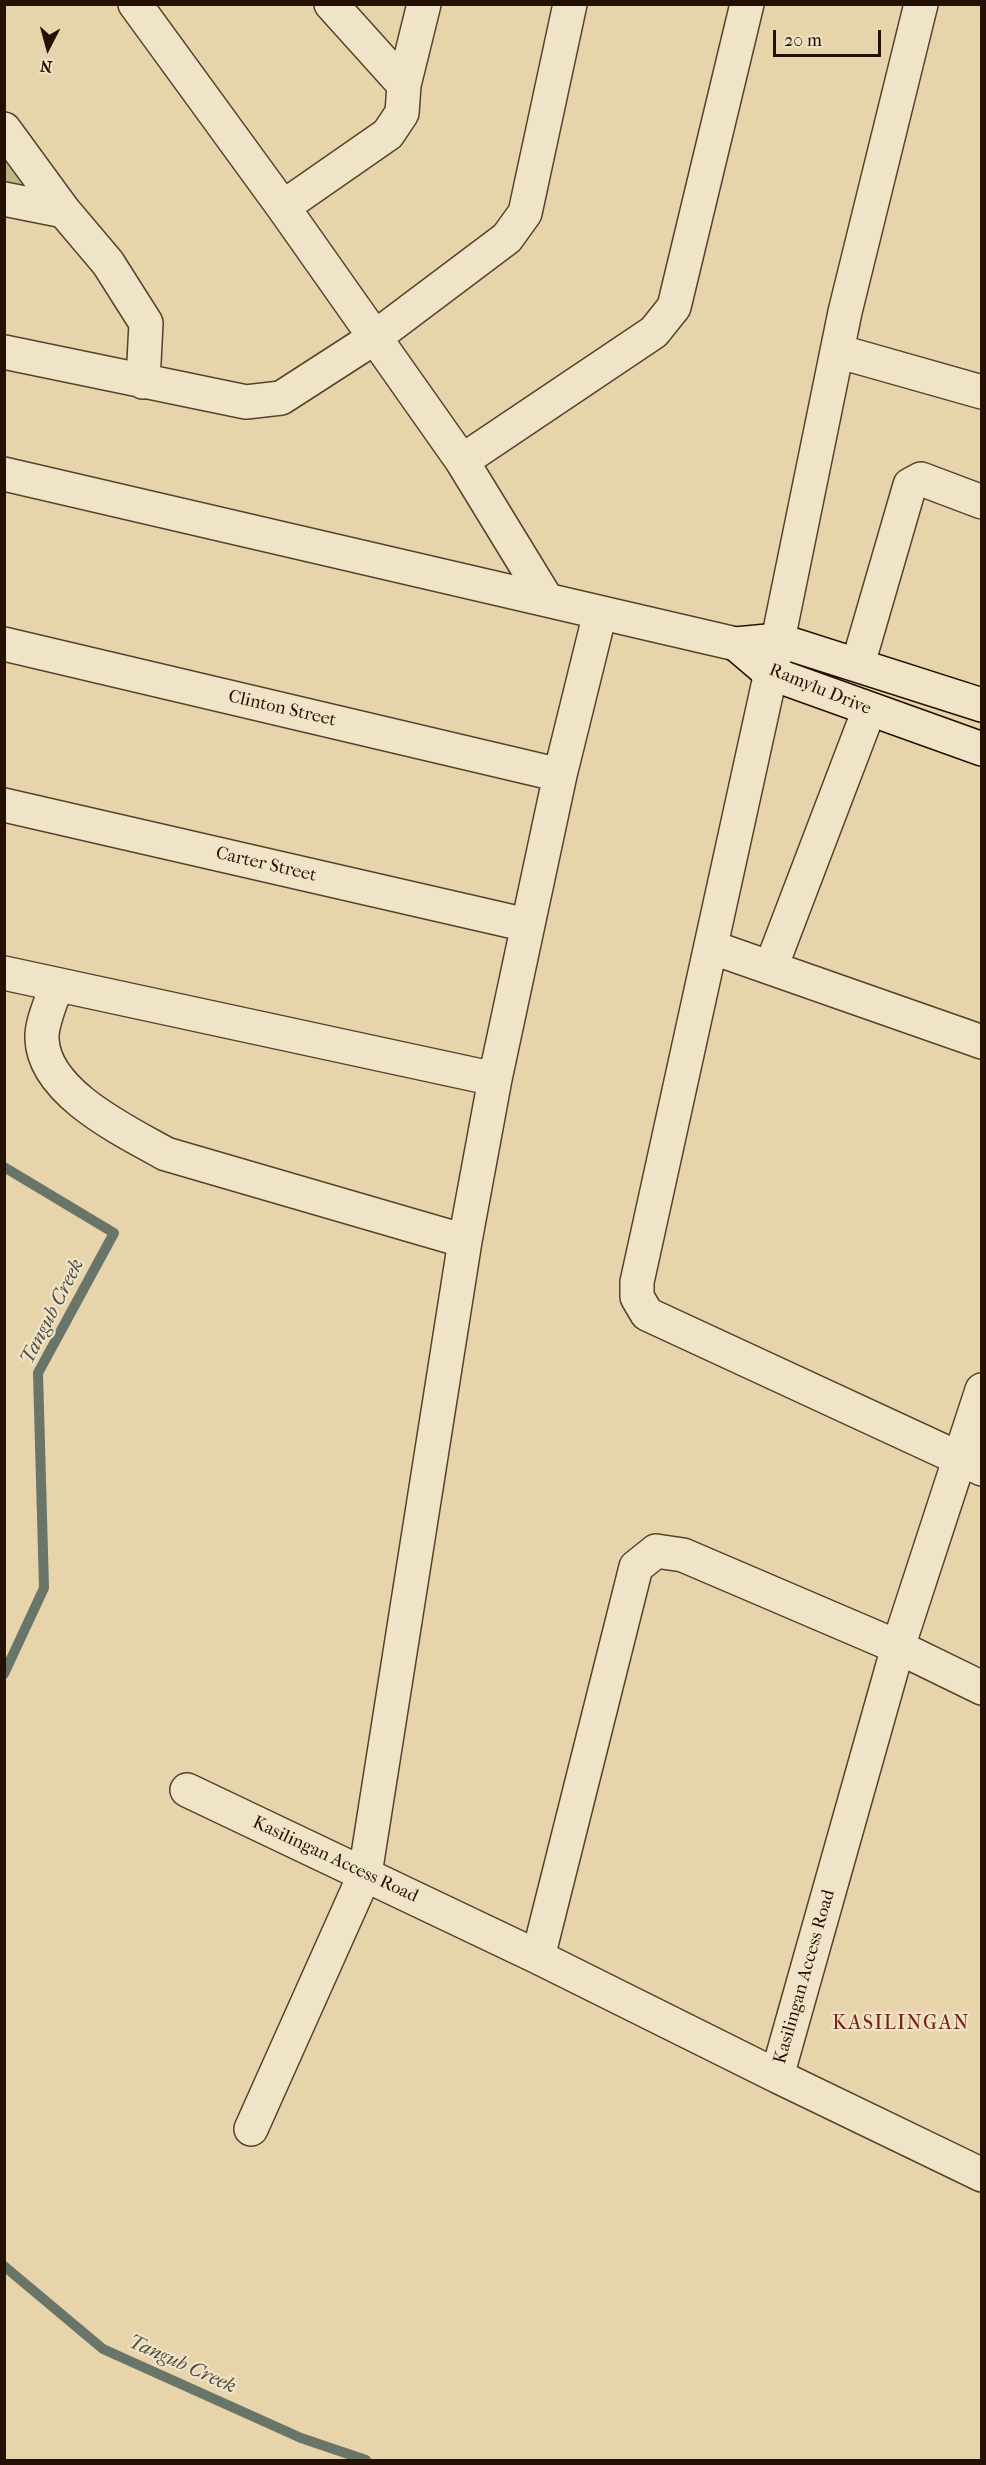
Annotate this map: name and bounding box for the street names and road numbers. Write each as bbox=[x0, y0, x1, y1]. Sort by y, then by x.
street label: Ramylu Drive bbox=[766, 660, 874, 720]
street label: Clinton Street bbox=[226, 686, 338, 732]
street label: Carter Street bbox=[214, 843, 318, 887]
street label: Kasilingan Access Road bbox=[249, 1812, 421, 1908]
street label: Kasilingan Access Road bbox=[770, 1887, 840, 2067]

